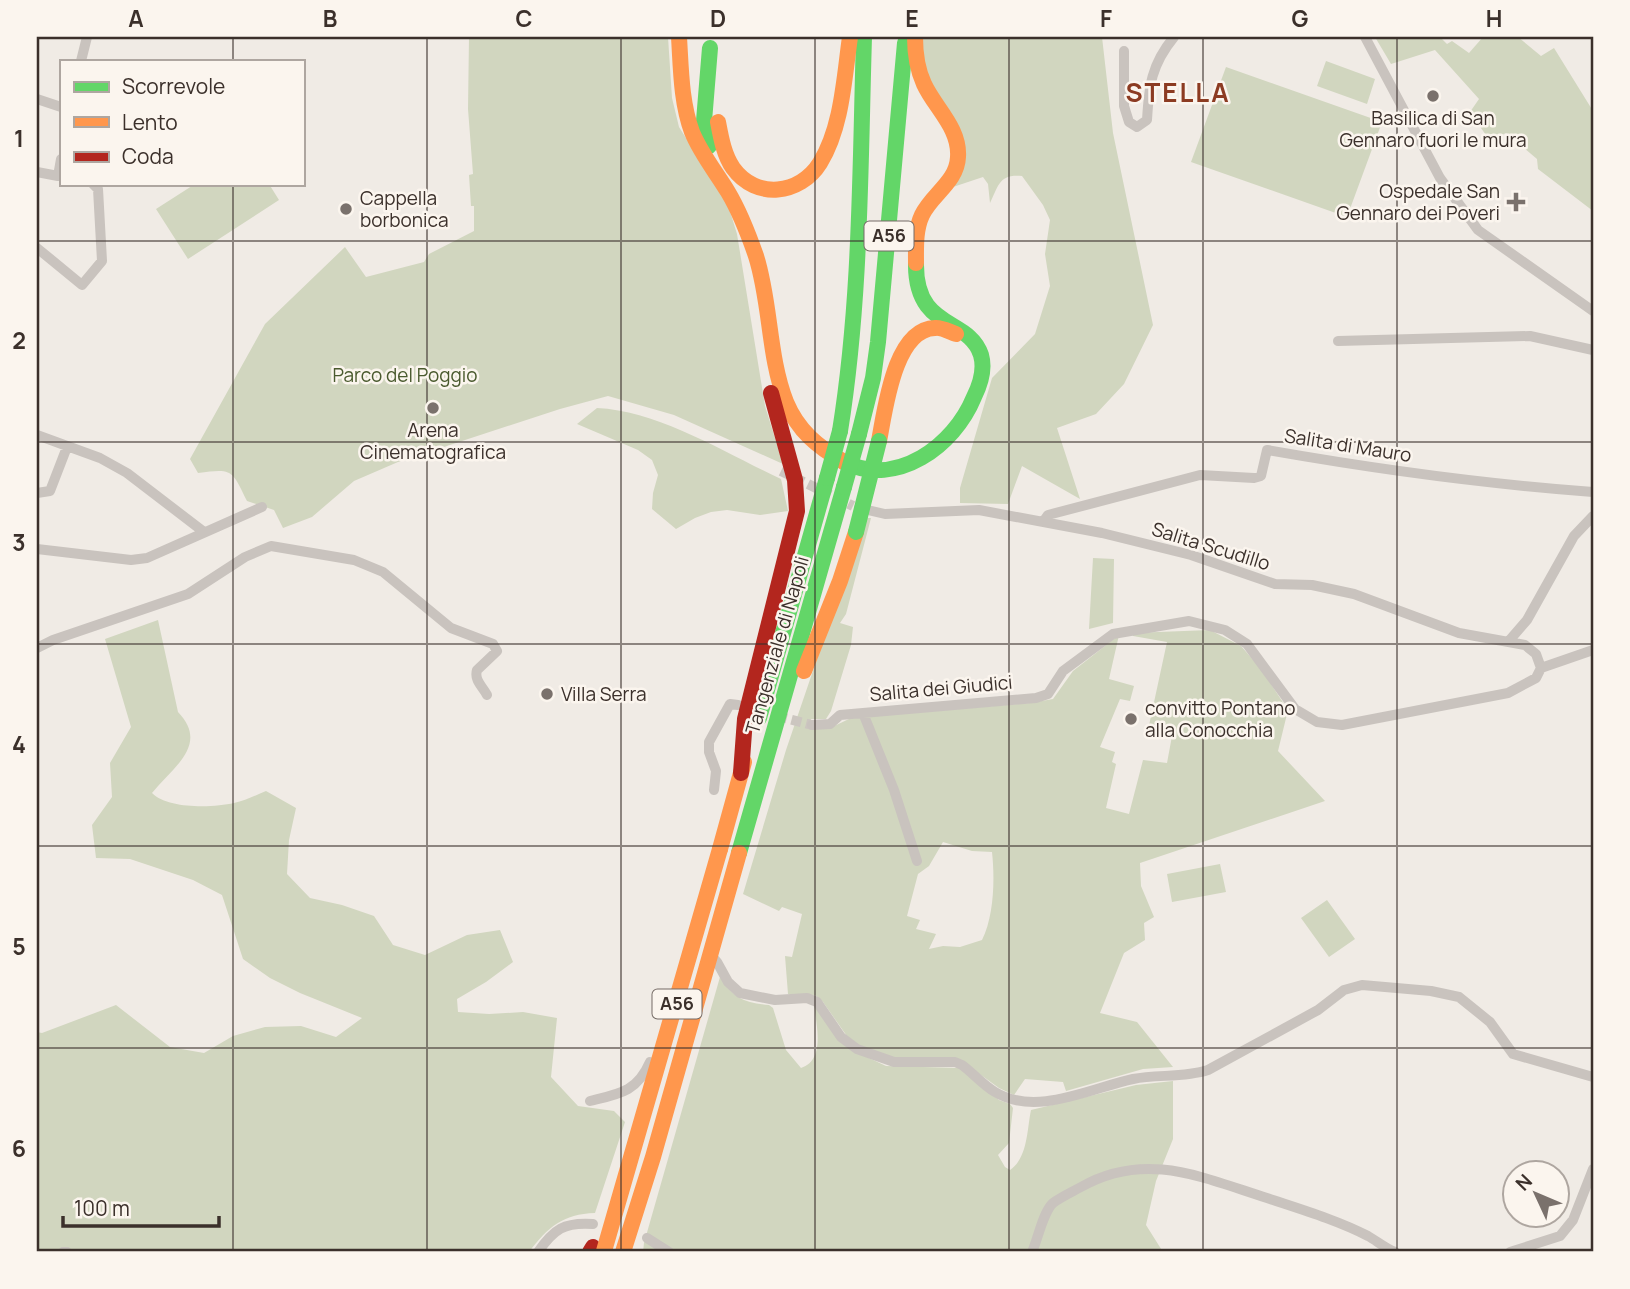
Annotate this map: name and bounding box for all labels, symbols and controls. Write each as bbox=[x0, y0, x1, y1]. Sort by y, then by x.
text: A bbox=[128, 2, 144, 34]
text: B bbox=[323, 2, 337, 34]
text: C bbox=[516, 2, 533, 34]
text: D bbox=[710, 2, 726, 34]
text: E bbox=[905, 2, 919, 34]
text: F bbox=[1100, 2, 1112, 34]
text: G bbox=[1292, 2, 1309, 34]
text: H bbox=[1486, 2, 1502, 34]
legend bbox=[60, 60, 304, 186]
text: Scorrevole bbox=[122, 72, 225, 100]
district label: STELLA bbox=[1125, 74, 1231, 110]
marker: Basilica di San Gennaro fuori le mura bbox=[1425, 88, 1441, 104]
place label: Basilica di San Gennaro fuori le mura bbox=[1339, 105, 1527, 153]
text: Lento bbox=[122, 108, 178, 136]
text: 1 bbox=[14, 122, 24, 154]
text: Coda bbox=[122, 142, 174, 170]
place label: Ospedale San Gennaro dei Poveri bbox=[1336, 178, 1500, 226]
place label: Cappella borbonica bbox=[360, 185, 449, 233]
marker: Ospedale San Gennaro dei Poveri bbox=[1506, 192, 1526, 212]
marker: Cappella borbonica bbox=[338, 201, 354, 217]
road number: A56 bbox=[864, 222, 914, 250]
text: 2 bbox=[12, 324, 26, 356]
park label: Parco del Poggio bbox=[333, 362, 477, 388]
marker: Arena Cinematografica bbox=[425, 400, 441, 416]
place label: Arena Cinematografica bbox=[360, 417, 506, 465]
street label: Salita di Mauro bbox=[1283, 422, 1413, 468]
street label: Salita Scudillo bbox=[1149, 516, 1273, 576]
text: 3 bbox=[12, 526, 26, 558]
street label: Tangenziale di Napoli bbox=[739, 553, 815, 737]
street label: Salita dei Giudici bbox=[869, 669, 1013, 707]
place label: Villa Serra bbox=[561, 681, 646, 707]
marker: Villa Serra bbox=[539, 686, 555, 702]
place label: convitto Pontano alla Conocchia bbox=[1145, 695, 1296, 743]
marker: convitto Pontano alla Conocchia bbox=[1123, 711, 1139, 727]
text: 4 bbox=[12, 728, 26, 760]
text: 5 bbox=[12, 930, 26, 962]
road number: A56 bbox=[652, 989, 702, 1018]
text: 6 bbox=[12, 1132, 26, 1164]
north arrow bbox=[1500, 1160, 1570, 1230]
text: N bbox=[1510, 1168, 1538, 1196]
scale bar bbox=[63, 1184, 219, 1228]
text: 100 m bbox=[74, 1194, 130, 1222]

